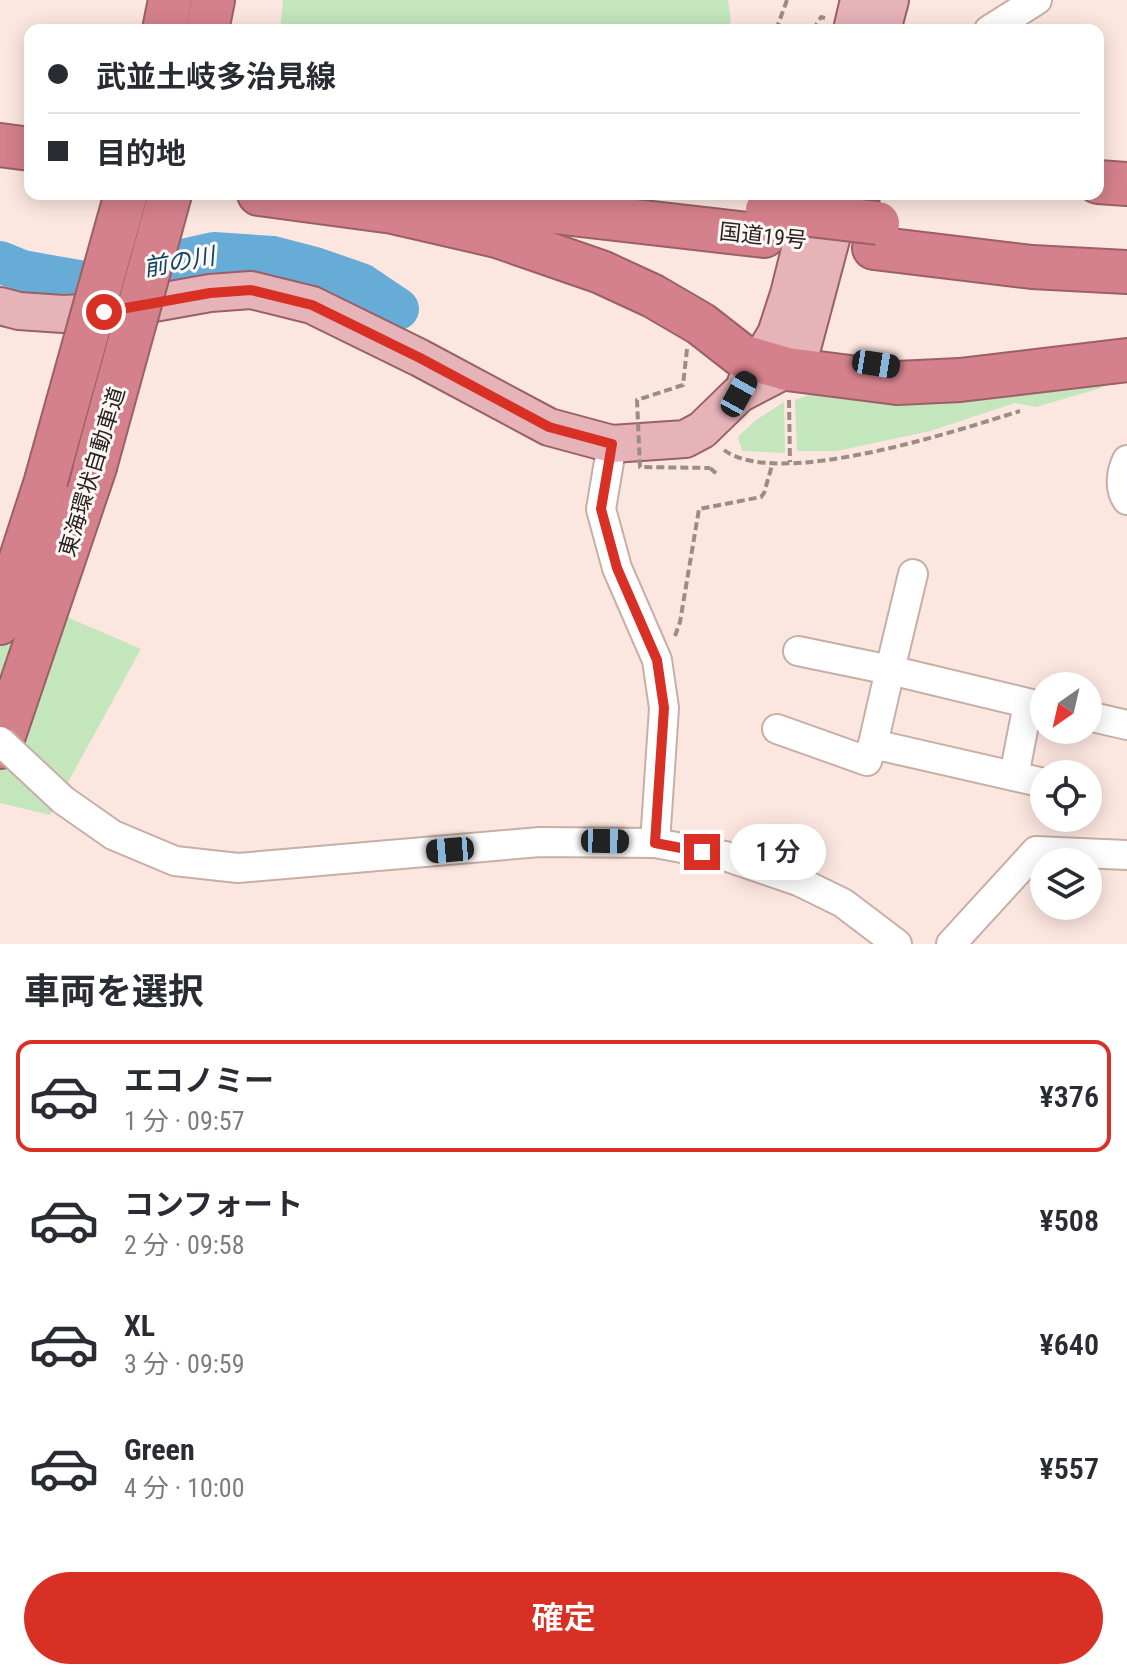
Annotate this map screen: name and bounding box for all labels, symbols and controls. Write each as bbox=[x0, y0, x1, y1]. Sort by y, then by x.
text: 武並土岐多治見線 bbox=[96, 59, 336, 94]
text: 目的地 bbox=[96, 136, 186, 171]
street label: 国道19号 bbox=[718, 219, 808, 253]
water label: 前の川 bbox=[141, 241, 220, 282]
route start bbox=[86, 294, 122, 330]
car bbox=[850, 348, 902, 380]
car bbox=[717, 367, 761, 421]
street label: 東海環状自動車道 bbox=[54, 384, 130, 560]
north arrow bbox=[1030, 672, 1102, 744]
map controls bbox=[1030, 672, 1102, 920]
button: locate bbox=[1030, 760, 1102, 832]
callout: 1 分 bbox=[730, 824, 826, 880]
car bbox=[581, 829, 629, 853]
route end bbox=[684, 834, 720, 870]
car bbox=[425, 836, 475, 864]
text: 1 分 bbox=[755, 837, 801, 867]
button: layers bbox=[1030, 848, 1102, 920]
text: 車両を選択 bbox=[24, 971, 204, 1013]
icon: car bbox=[28, 1060, 100, 1132]
text: エコノミー bbox=[124, 1063, 274, 1098]
text: ¥376 bbox=[1040, 1079, 1099, 1114]
text: 1 分 · 09:57 bbox=[124, 1106, 244, 1136]
icon: car bbox=[28, 1184, 100, 1256]
text: コンフォート bbox=[124, 1187, 303, 1222]
text: ¥508 bbox=[1040, 1203, 1099, 1238]
text: 2 分 · 09:58 bbox=[124, 1230, 244, 1260]
icon: car bbox=[28, 1308, 100, 1380]
text: XL bbox=[124, 1308, 155, 1343]
text: ¥640 bbox=[1040, 1327, 1099, 1362]
text: 3 分 · 09:59 bbox=[124, 1349, 244, 1379]
icon: car bbox=[28, 1432, 100, 1504]
text: Green bbox=[124, 1432, 195, 1467]
text: ¥557 bbox=[1040, 1451, 1099, 1486]
text: 4 分 · 10:00 bbox=[124, 1473, 244, 1503]
button: 確定 bbox=[24, 1572, 1103, 1664]

